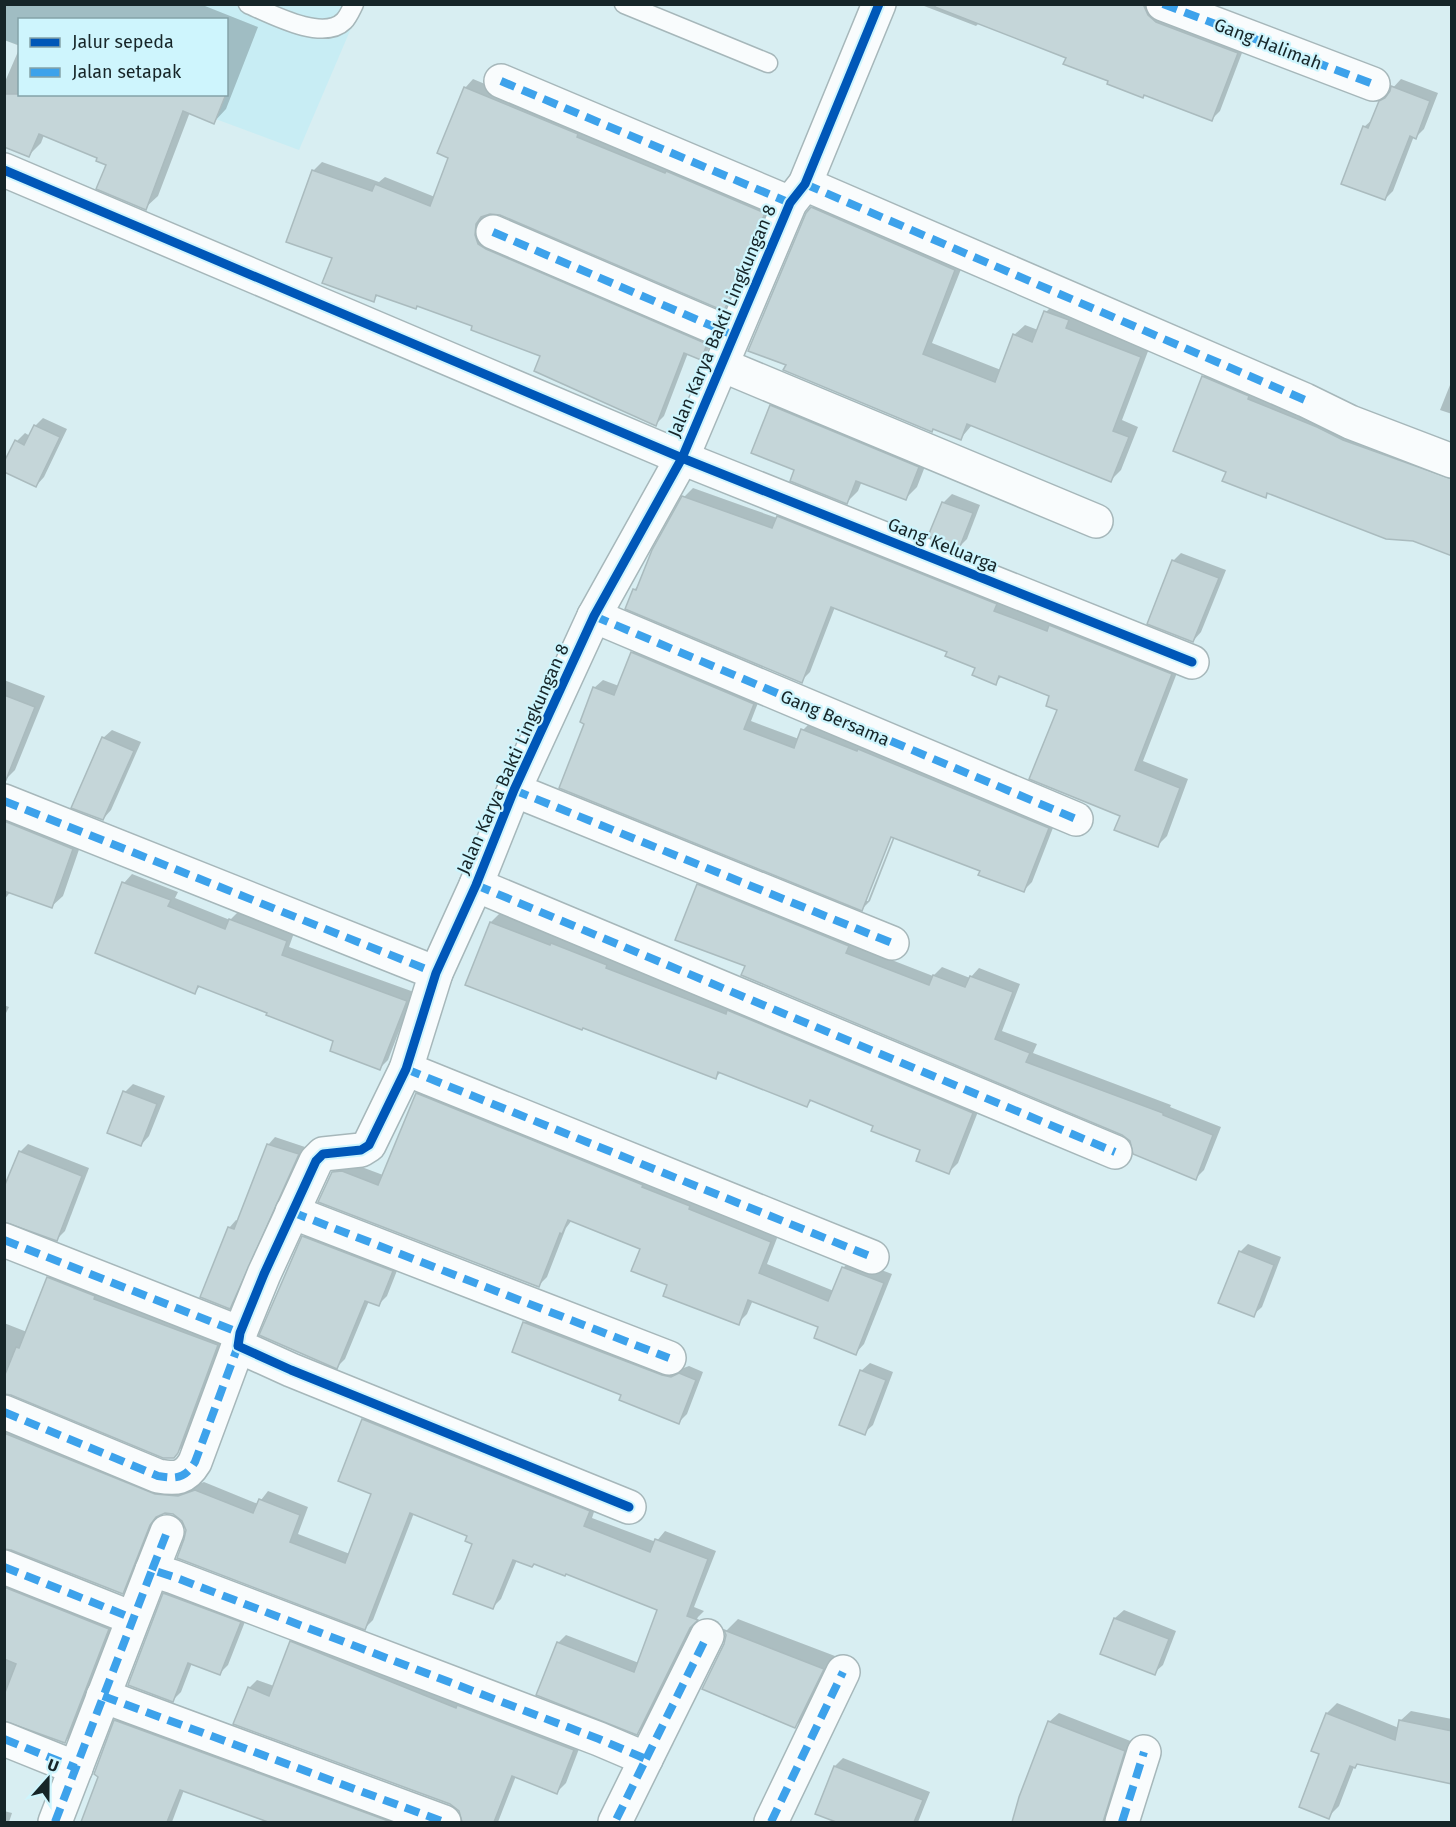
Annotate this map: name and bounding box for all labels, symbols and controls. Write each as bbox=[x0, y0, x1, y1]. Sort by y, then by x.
street label: Gang Halimah bbox=[1211, 13, 1325, 75]
legend bbox=[18, 18, 228, 96]
text: Jalur sepeda bbox=[72, 31, 174, 53]
text: Jalan setapak bbox=[72, 61, 182, 83]
street label: Jalan Karya Bakti Lingkungan 8 bbox=[663, 202, 781, 440]
street label: Gang Keluarga bbox=[885, 513, 1001, 577]
street label: Jalan Karya Bakti Lingkungan 8 bbox=[452, 640, 574, 878]
street label: Gang Bersama bbox=[777, 685, 893, 751]
north arrow bbox=[18, 1749, 78, 1809]
text: U bbox=[45, 1755, 61, 1776]

